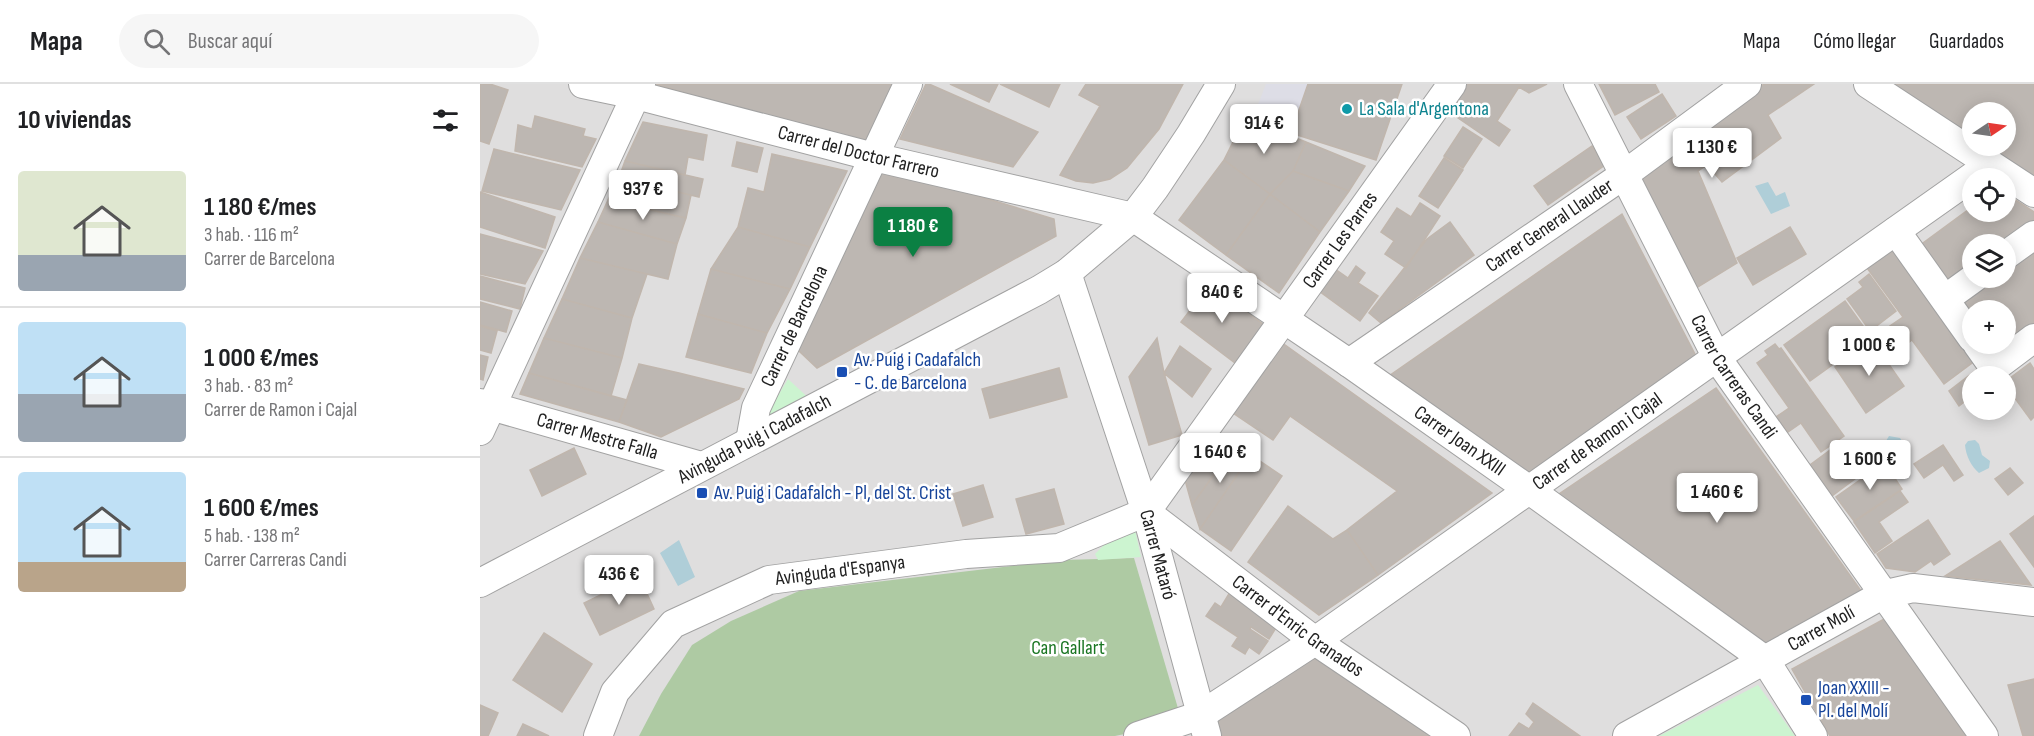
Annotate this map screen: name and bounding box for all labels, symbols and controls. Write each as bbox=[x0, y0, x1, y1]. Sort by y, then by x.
search box bbox=[119, 14, 539, 68]
text: Mapa bbox=[30, 25, 83, 58]
icon: search bbox=[140, 25, 173, 58]
text: Buscar aquí bbox=[188, 28, 272, 55]
text: Mapa bbox=[1743, 29, 1780, 54]
text: Cómo llegar bbox=[1813, 29, 1896, 54]
text: Guardados bbox=[1929, 29, 2004, 54]
place label: La Sala d'Argentona bbox=[1359, 97, 1489, 121]
marker: La Sala d'Argentona bbox=[1340, 102, 1354, 116]
north arrow bbox=[1962, 102, 2016, 156]
map controls bbox=[1962, 102, 2016, 420]
icon: filters bbox=[429, 104, 462, 137]
pin: 914 € bbox=[1222, 104, 1306, 155]
text: 10 viviendas bbox=[18, 105, 132, 136]
text: 914 € bbox=[1244, 111, 1284, 135]
street label: Carrer del Doctor Farrero bbox=[775, 120, 942, 184]
pin: 1 130 € bbox=[1657, 128, 1767, 179]
text: 1 130 € bbox=[1687, 135, 1737, 159]
button: locate bbox=[1962, 168, 2016, 222]
pin: 937 € bbox=[601, 170, 685, 221]
street label: Carrer General Llauder bbox=[1481, 173, 1618, 278]
text: 937 € bbox=[623, 177, 663, 201]
street label: Carrer Les Parres bbox=[1298, 187, 1383, 293]
text: 1 180 €/mes bbox=[204, 192, 317, 223]
icon: home bbox=[66, 195, 138, 267]
pin: 1 180 € bbox=[858, 207, 968, 258]
text: 1 180 € bbox=[887, 214, 939, 238]
text: 3 hab. · 116 m² bbox=[204, 223, 299, 247]
button: layers bbox=[1962, 234, 2016, 288]
text: Carrer de Barcelona bbox=[204, 247, 335, 271]
street label: Carrer de Barcelona bbox=[756, 262, 833, 391]
pin: 840 € bbox=[1180, 273, 1264, 324]
text: 840 € bbox=[1201, 280, 1243, 304]
button: + bbox=[1962, 300, 2016, 354]
street label: Carrer Carreras Candi bbox=[1685, 311, 1782, 443]
pin: 1 000 € bbox=[1814, 326, 1924, 377]
text: 1 000 € bbox=[1843, 333, 1895, 357]
text: 1 000 €/mes bbox=[204, 343, 319, 374]
icon: home bbox=[66, 346, 138, 418]
place label: Av. Puig i Cadafalch - C. de Barcelona bbox=[853, 348, 981, 395]
marker: Av. Puig i Cadafalch - C. de Barcelona bbox=[835, 365, 849, 379]
button: − bbox=[1962, 366, 2016, 420]
text: 3 hab. · 83 m² bbox=[204, 374, 293, 398]
street label: Carrer de Ramon i Cajal bbox=[1528, 388, 1667, 496]
street label: Avinguda Puig i Cadafalch bbox=[673, 389, 835, 489]
text: Carrer de Ramon i Cajal bbox=[204, 398, 357, 422]
street label: Carrer Joan XXIII bbox=[1409, 400, 1510, 481]
street label: Carrer Mestre Falla bbox=[534, 408, 661, 465]
pin: 1 640 € bbox=[1165, 433, 1275, 484]
text: 1 640 € bbox=[1194, 440, 1246, 464]
pin: 1 600 € bbox=[1815, 440, 1925, 491]
text: 1 600 € bbox=[1844, 447, 1896, 471]
pin: 1 460 € bbox=[1662, 473, 1772, 524]
text: 1 460 € bbox=[1691, 480, 1743, 504]
place label: Av. Puig i Cadafalch - Pl, del St. Crist bbox=[713, 481, 951, 505]
marker: Av. Puig i Cadafalch - Pl, del St. Crist bbox=[695, 486, 709, 500]
text: 1 600 €/mes bbox=[204, 493, 319, 524]
icon: home bbox=[66, 496, 138, 568]
street label: Carrer Mataró bbox=[1134, 507, 1181, 602]
text: 5 hab. · 138 m² bbox=[204, 524, 300, 548]
text: Carrer Carreras Candi bbox=[204, 548, 347, 572]
street label: Avinguda d'Espanya bbox=[773, 550, 906, 591]
pin: 436 € bbox=[577, 555, 661, 606]
text: 436 € bbox=[598, 562, 640, 586]
street label: Carrer d'Enric Granados bbox=[1227, 570, 1368, 682]
street label: Carrer Molí bbox=[1784, 600, 1859, 657]
park label: Can Gallart bbox=[1031, 636, 1105, 660]
place label: Joan XXIII - Pl. del Molí bbox=[1817, 676, 1890, 723]
marker: Joan XXIII - Pl. del Molí bbox=[1799, 693, 1813, 707]

